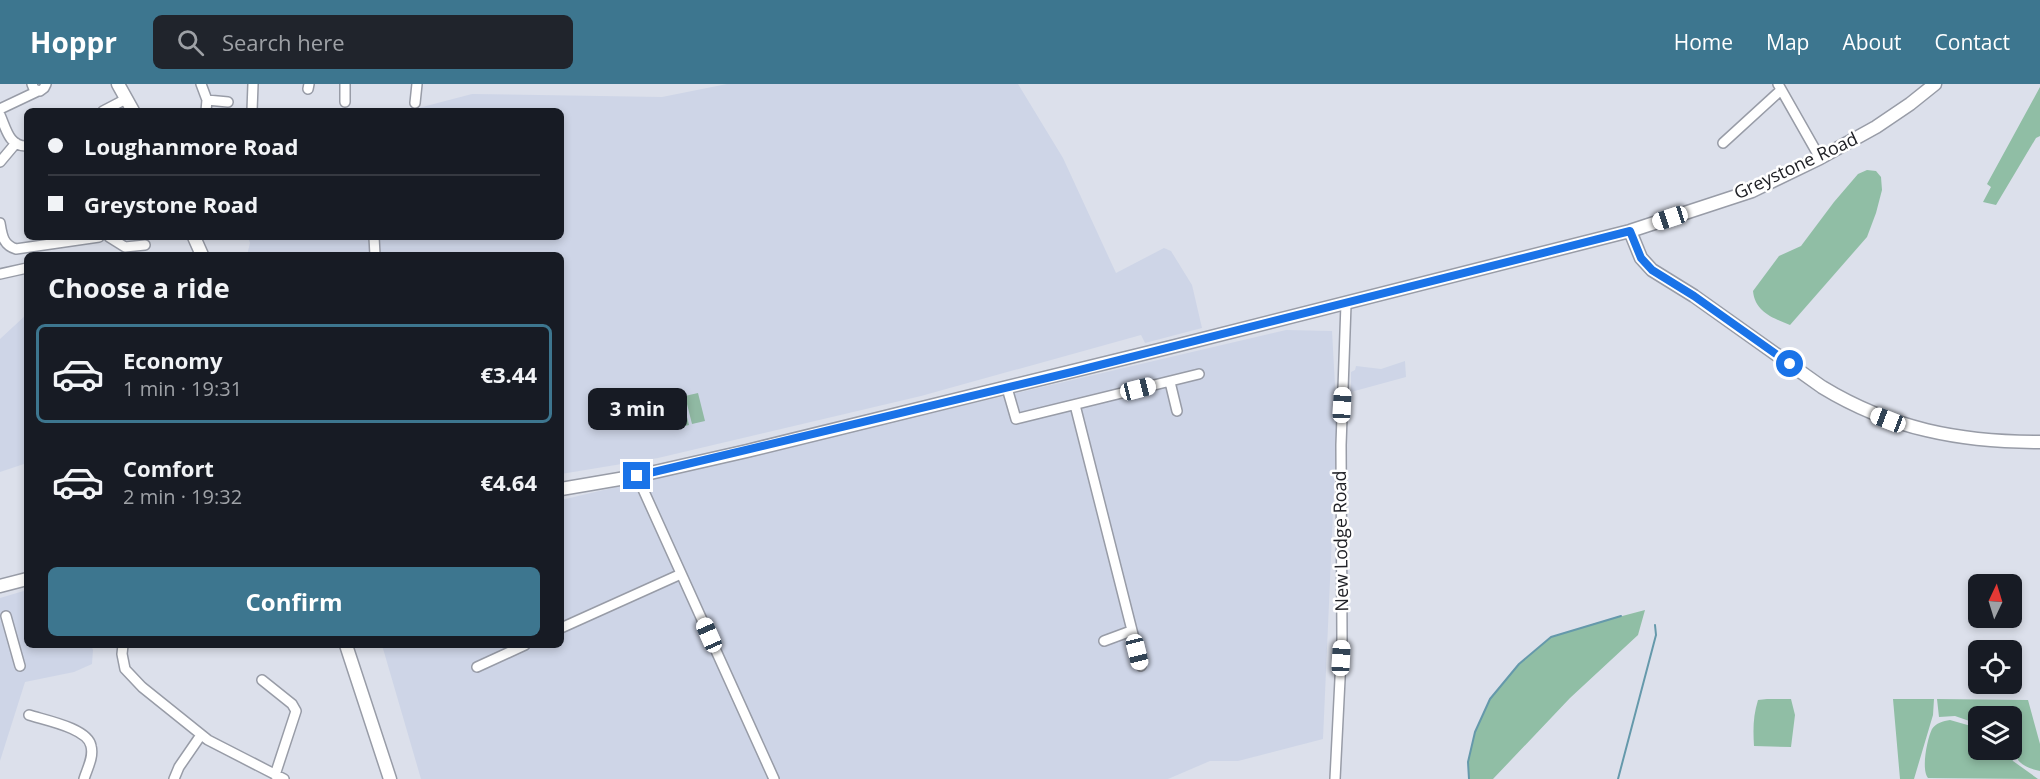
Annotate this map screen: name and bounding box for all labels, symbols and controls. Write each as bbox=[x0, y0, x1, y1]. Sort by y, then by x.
search box bbox=[153, 15, 573, 69]
text: Hoppr bbox=[30, 23, 117, 61]
icon: search bbox=[174, 26, 207, 59]
text: Search here bbox=[222, 27, 345, 57]
text: Home bbox=[1674, 28, 1733, 56]
text: Map bbox=[1766, 28, 1809, 56]
text: About bbox=[1842, 28, 1902, 56]
text: Contact bbox=[1935, 28, 2010, 56]
street label: Greystone Road bbox=[1730, 126, 1861, 204]
text: Loughanmore Road bbox=[84, 131, 298, 161]
text: Greystone Road bbox=[84, 189, 258, 219]
car bbox=[1650, 204, 1690, 232]
text: Choose a ride bbox=[48, 269, 230, 306]
text: Economy bbox=[123, 345, 222, 375]
icon: car bbox=[51, 347, 105, 401]
route start bbox=[1776, 350, 1803, 377]
text: €3.44 bbox=[480, 359, 537, 389]
text: 1 min · 19:31 bbox=[123, 375, 242, 402]
car bbox=[1118, 376, 1158, 402]
car bbox=[1332, 387, 1352, 423]
callout: 3 min bbox=[588, 389, 686, 431]
text: 3 min bbox=[610, 395, 665, 422]
car bbox=[1868, 405, 1908, 435]
text: Comfort bbox=[123, 453, 214, 483]
icon: car bbox=[51, 455, 105, 509]
route end bbox=[623, 462, 650, 489]
text: €4.64 bbox=[480, 467, 537, 497]
street label: New Lodge Road bbox=[1327, 470, 1353, 612]
text: 2 min · 19:32 bbox=[123, 483, 242, 510]
button: Confirm bbox=[48, 567, 540, 636]
north arrow bbox=[1968, 574, 2022, 628]
map controls bbox=[1968, 574, 2022, 760]
car bbox=[693, 615, 725, 655]
car bbox=[1124, 632, 1150, 672]
car bbox=[1331, 640, 1351, 676]
button: locate bbox=[1968, 640, 2022, 694]
button: layers bbox=[1968, 706, 2022, 760]

